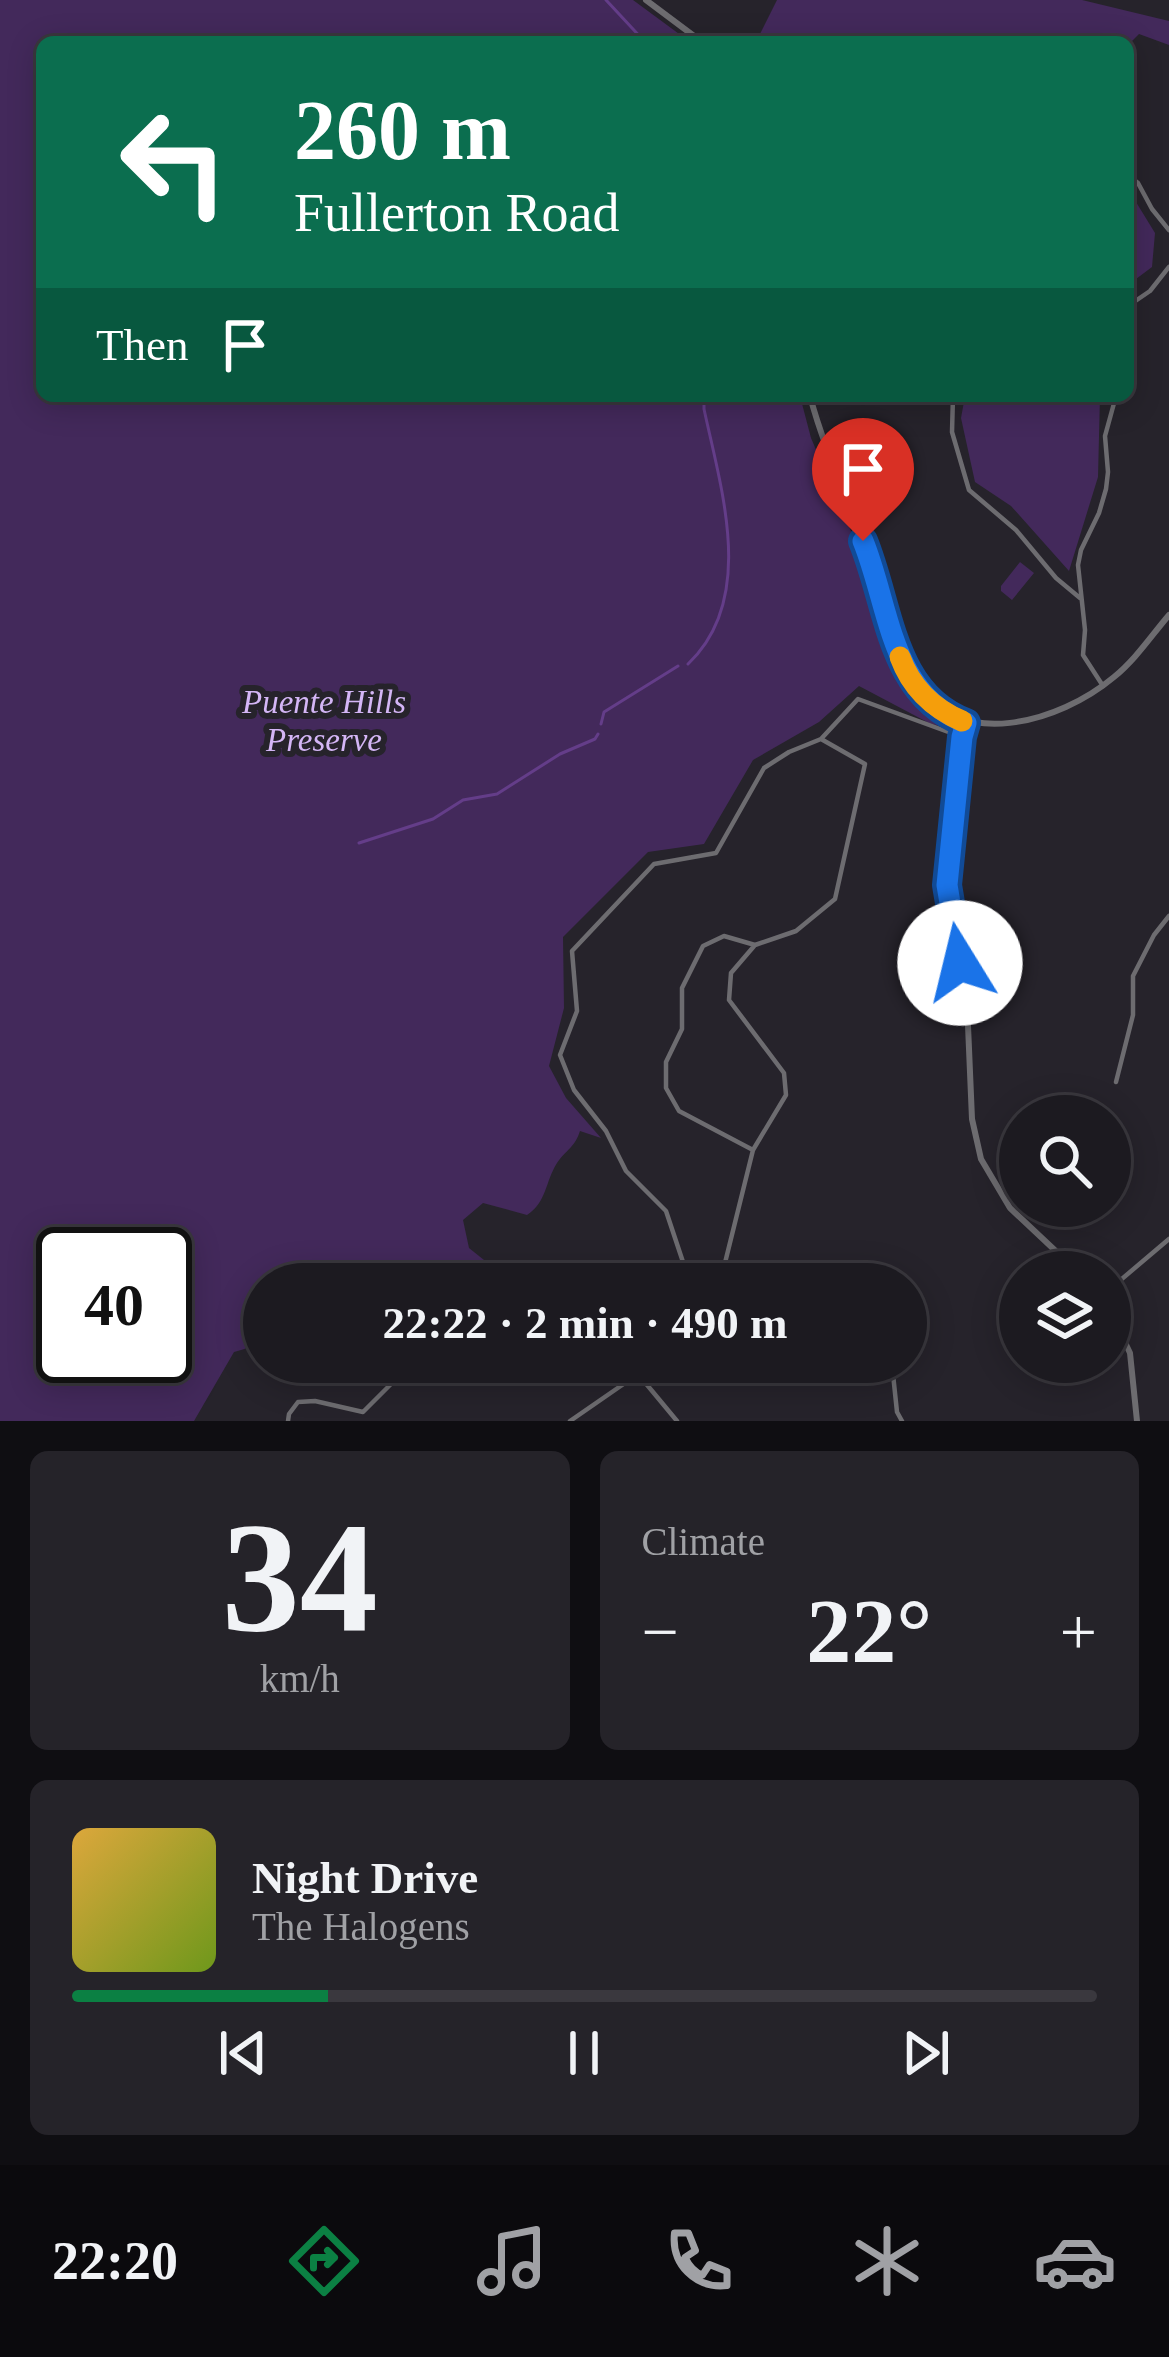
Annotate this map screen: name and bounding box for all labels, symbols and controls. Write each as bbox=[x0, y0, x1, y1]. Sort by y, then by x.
icon: left bbox=[96, 84, 252, 240]
text: 260 m bbox=[294, 84, 511, 177]
text: Fullerton Road bbox=[294, 183, 619, 243]
icon: arrive bbox=[212, 312, 278, 378]
text: Then bbox=[96, 320, 188, 370]
pin bbox=[812, 418, 914, 541]
icon: arrive bbox=[830, 436, 896, 502]
park label: Puente Hills Preserve bbox=[241, 684, 406, 758]
position arrow bbox=[897, 900, 1023, 1026]
map controls bbox=[999, 1095, 1131, 1383]
button: search bbox=[999, 1095, 1131, 1227]
speed limit sign: 40 bbox=[36, 1227, 192, 1383]
button: layers bbox=[999, 1251, 1131, 1383]
text: 22:22 · 2 min · 490 m bbox=[383, 1298, 788, 1348]
text: 34 bbox=[222, 1491, 378, 1664]
text: Climate bbox=[642, 1520, 765, 1563]
text: 22° bbox=[806, 1582, 932, 1681]
text: − bbox=[642, 1595, 679, 1668]
text: + bbox=[1060, 1595, 1097, 1668]
text: km/h bbox=[260, 1657, 340, 1700]
text: Night Drive bbox=[252, 1853, 478, 1903]
text: The Halogens bbox=[252, 1905, 470, 1948]
icon: previous bbox=[210, 2020, 276, 2086]
icon: pause bbox=[551, 2020, 617, 2086]
icon: next bbox=[893, 2020, 959, 2086]
icon: directions bbox=[282, 2219, 366, 2303]
icon: music bbox=[470, 2219, 554, 2303]
icon: phone bbox=[657, 2219, 741, 2303]
icon: climate bbox=[845, 2219, 929, 2303]
icon: car bbox=[1033, 2219, 1117, 2303]
text: 22:20 bbox=[52, 2231, 178, 2291]

